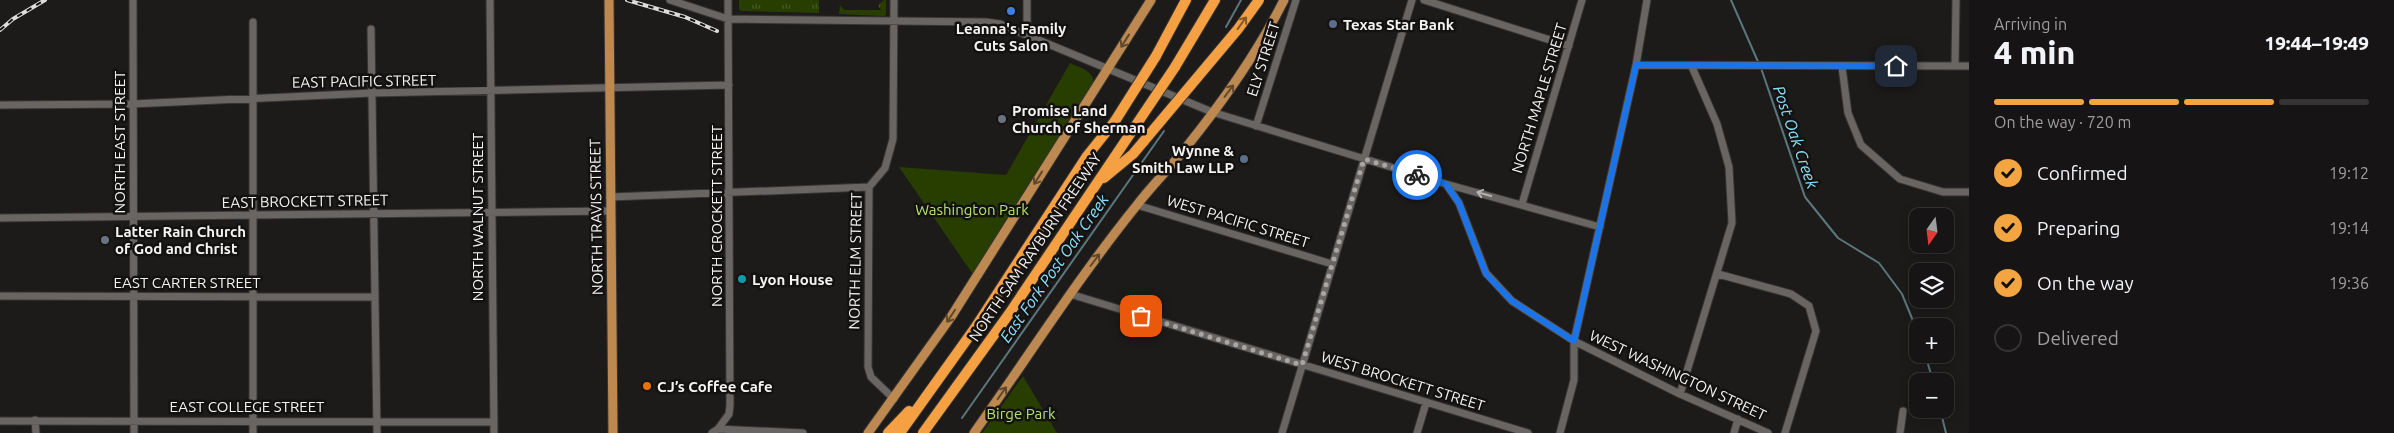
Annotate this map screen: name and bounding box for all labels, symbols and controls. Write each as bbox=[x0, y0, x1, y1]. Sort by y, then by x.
marker: Leanna's Family Cuts Salon bbox=[1005, 5, 1017, 17]
text: Arriving in bbox=[1994, 15, 2067, 33]
place label: Texas Star Bank bbox=[1343, 16, 1455, 33]
one-way arrow bbox=[1237, 17, 1248, 30]
marker: Texas Star Bank bbox=[1327, 18, 1339, 30]
street label: ELY STREET bbox=[1243, 19, 1283, 98]
place label: Leanna's Family Cuts Salon bbox=[956, 20, 1066, 54]
street label: NORTH MAPLE STREET bbox=[1508, 20, 1570, 175]
text: 19:44–19:49 bbox=[2264, 32, 2369, 54]
one-way arrow bbox=[1120, 34, 1130, 48]
text: 4 min bbox=[1994, 34, 2075, 70]
pin bbox=[1875, 45, 1917, 87]
icon: home bbox=[1882, 52, 1910, 80]
street label: NORTH EAST STREET bbox=[111, 70, 128, 213]
street label: EAST PACIFIC STREET bbox=[292, 71, 437, 91]
water label: Post Oak Creek bbox=[1770, 83, 1822, 192]
one-way arrow bbox=[1223, 85, 1234, 98]
place label: Promise Land Church of Sherman bbox=[1012, 102, 1146, 136]
marker: Promise Land Church of Sherman bbox=[996, 113, 1008, 125]
text: On the way · 720 m bbox=[1994, 113, 2131, 131]
street label: NORTH CROCKETT STREET bbox=[708, 124, 725, 307]
street label: NORTH WALNUT STREET bbox=[469, 132, 486, 301]
street label: NORTH TRAVIS STREET bbox=[586, 138, 606, 295]
place label: Wynne & Smith Law LLP bbox=[1132, 142, 1235, 176]
street label: NORTH SAM RAYBURN FREEWAY bbox=[965, 149, 1105, 344]
courier bbox=[1392, 150, 1442, 200]
marker: Wynne & Smith Law LLP bbox=[1238, 153, 1250, 165]
icon: check bbox=[1994, 159, 2022, 187]
icon: bike bbox=[1403, 161, 1431, 189]
text: Confirmed bbox=[2037, 162, 2128, 184]
text: 19:12 bbox=[2329, 164, 2369, 182]
one-way arrow bbox=[1033, 171, 1043, 185]
one-way arrow bbox=[1477, 189, 1493, 198]
water label: East Fork Post Oak Creek bbox=[996, 190, 1112, 345]
street label: EAST BROCKETT STREET bbox=[222, 191, 389, 211]
street label: WEST PACIFIC STREET bbox=[1165, 191, 1312, 251]
street label: NORTH ELM STREET bbox=[845, 192, 865, 330]
park label: Washington Park bbox=[915, 201, 1029, 218]
north arrow bbox=[1909, 208, 1954, 252]
map controls bbox=[1909, 208, 1954, 418]
icon: check bbox=[1994, 214, 2022, 242]
text: Preparing bbox=[2037, 217, 2121, 239]
text: 19:14 bbox=[2329, 219, 2369, 237]
place label: Latter Rain Church of God and Christ bbox=[115, 223, 246, 257]
marker: Latter Rain Church of God and Christ bbox=[99, 234, 111, 246]
one-way arrow bbox=[1090, 254, 1101, 267]
button: layers bbox=[1909, 263, 1954, 308]
icon: check bbox=[1994, 269, 2022, 297]
place label: Lyon House bbox=[752, 271, 833, 288]
text: On the way bbox=[2037, 272, 2134, 294]
marker: Lyon House bbox=[736, 273, 748, 285]
street label: EAST CARTER STREET bbox=[113, 274, 261, 291]
text: 19:36 bbox=[2329, 274, 2369, 292]
pin bbox=[1120, 295, 1162, 337]
icon: bag bbox=[1127, 302, 1155, 330]
one-way arrow bbox=[946, 308, 956, 322]
button: + bbox=[1909, 318, 1954, 363]
street label: WEST WASHINGTON STREET bbox=[1587, 327, 1770, 424]
text: Delivered bbox=[2037, 327, 2119, 349]
street label: WEST BROCKETT STREET bbox=[1319, 348, 1488, 414]
button: − bbox=[1909, 373, 1954, 418]
place label: CJ’s Coffee Cafe bbox=[657, 378, 773, 395]
marker: CJ’s Coffee Cafe bbox=[641, 380, 653, 392]
one-way arrow bbox=[997, 386, 1007, 400]
street label: EAST COLLEGE STREET bbox=[170, 398, 325, 415]
park label: Birge Park bbox=[987, 405, 1056, 422]

